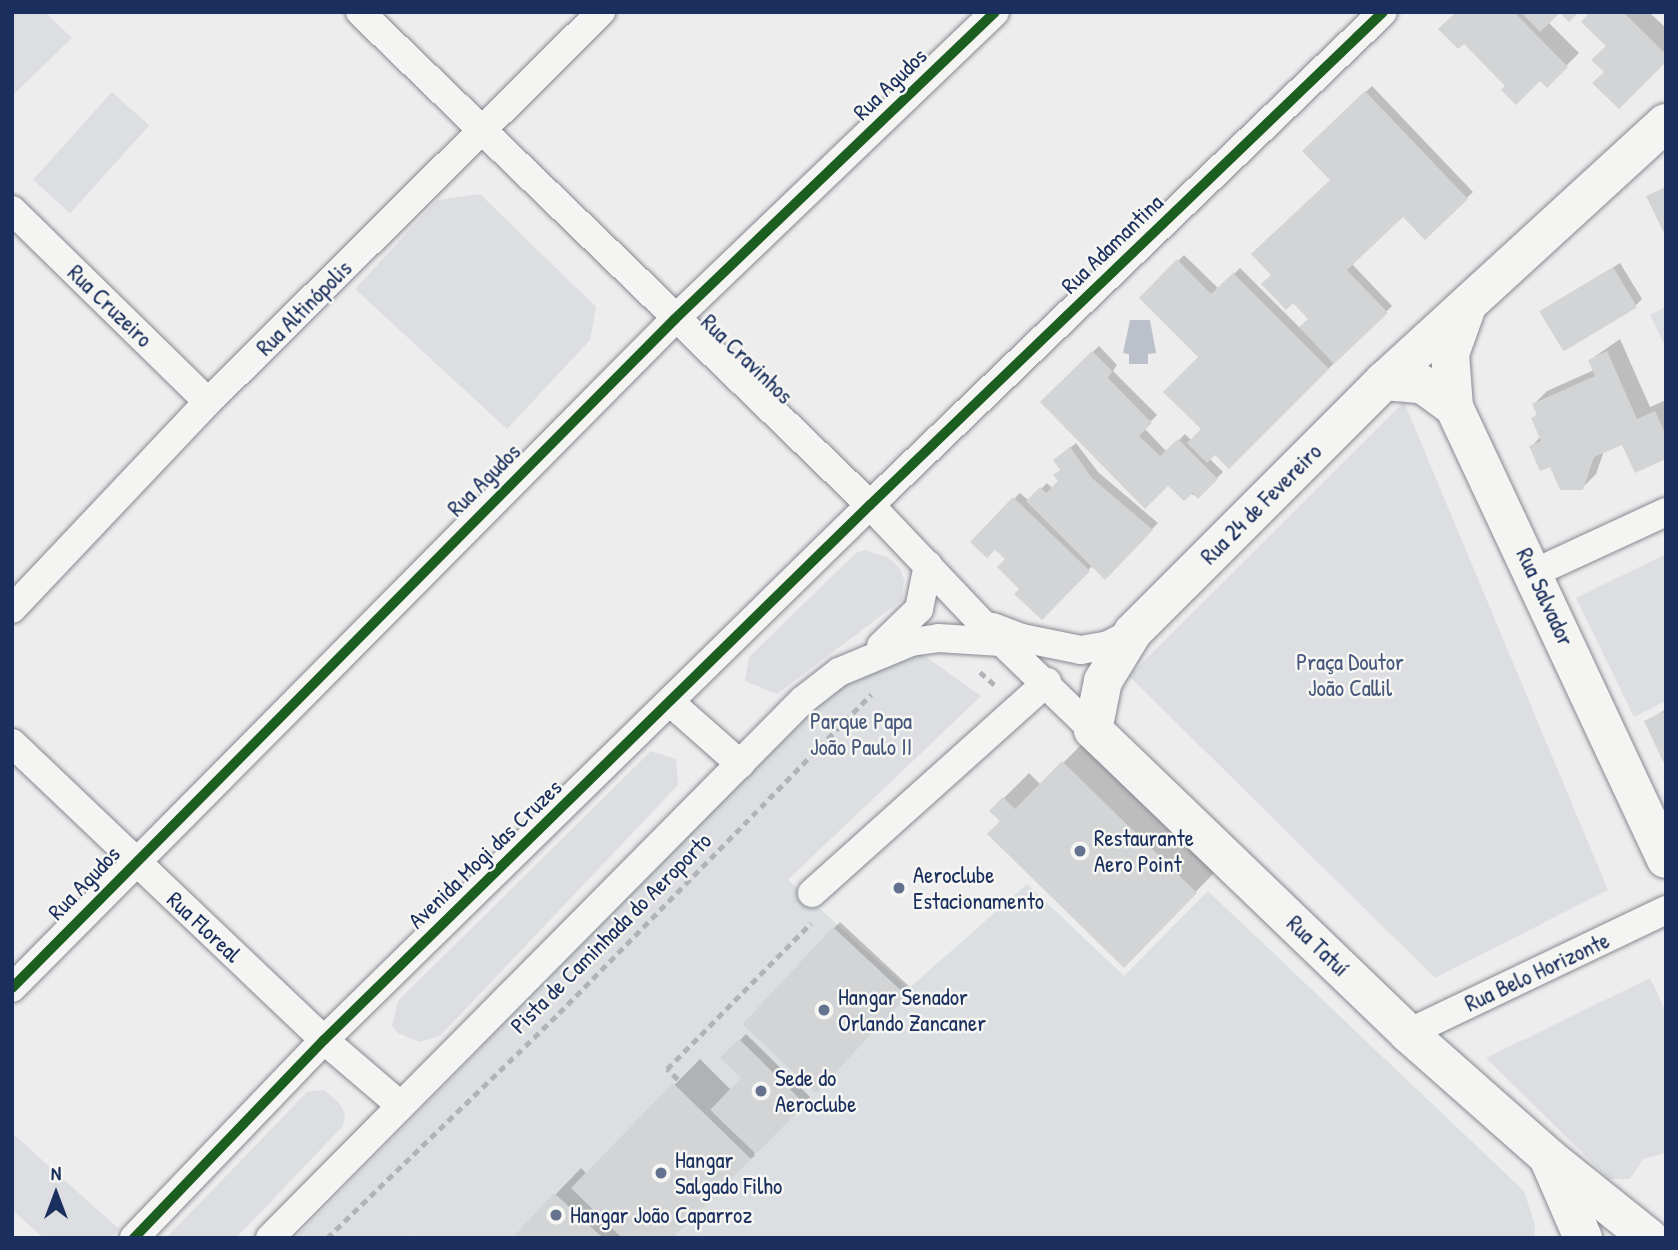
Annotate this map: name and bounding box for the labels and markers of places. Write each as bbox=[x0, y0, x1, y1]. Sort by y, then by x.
place label: Restaurante Aero Point bbox=[1094, 824, 1194, 878]
marker: Restaurante Aero Point bbox=[1072, 843, 1088, 859]
place label: Aeroclube Estacionamento bbox=[913, 861, 1044, 915]
marker: Aeroclube Estacionamento bbox=[891, 880, 907, 896]
place label: Hangar Senador Orlando Zancaner bbox=[838, 983, 986, 1037]
marker: Hangar Senador Orlando Zancaner bbox=[816, 1002, 832, 1018]
place label: Sede do Aeroclube bbox=[775, 1064, 856, 1118]
marker: Sede do Aeroclube bbox=[753, 1083, 769, 1099]
place label: Hangar Salgado Filho bbox=[675, 1146, 782, 1200]
marker: Hangar Salgado Filho bbox=[653, 1165, 669, 1181]
place label: Hangar João Caparroz bbox=[570, 1201, 752, 1229]
marker: Hangar João Caparroz bbox=[548, 1207, 564, 1223]

